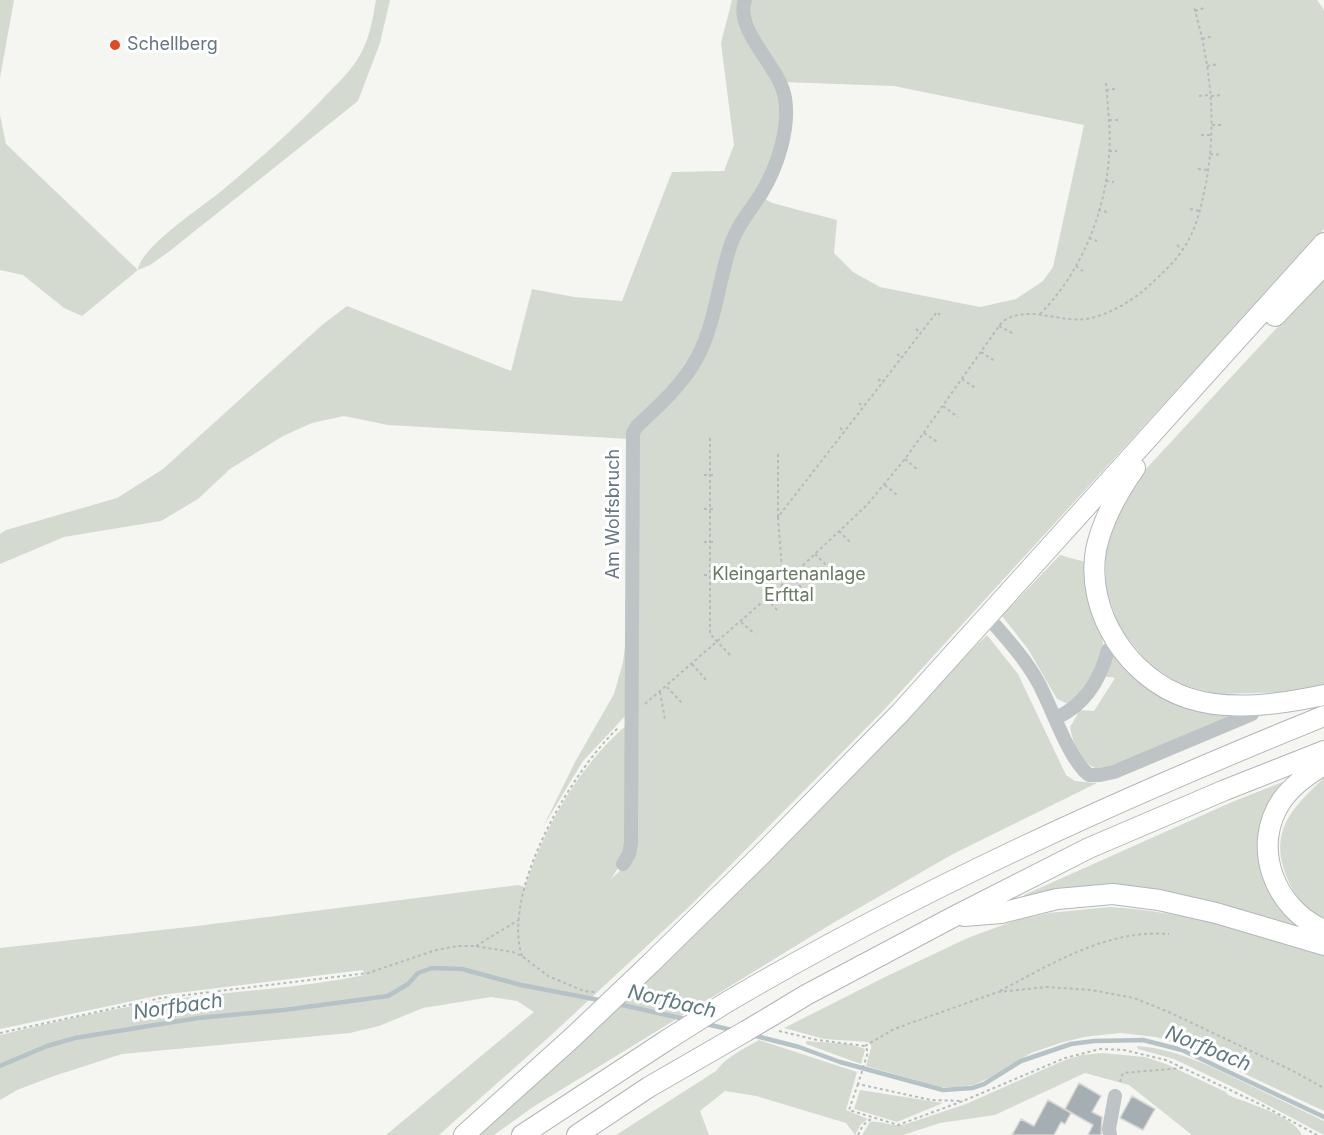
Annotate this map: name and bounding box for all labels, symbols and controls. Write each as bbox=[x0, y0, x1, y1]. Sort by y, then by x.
place label: Schellberg bbox=[127, 34, 218, 56]
marker: Schellberg bbox=[108, 38, 122, 52]
street label: Am Wolfsbruch bbox=[603, 449, 625, 579]
park label: Kleingartenanlage Erfttal bbox=[712, 564, 866, 606]
water label: Norfbach bbox=[625, 980, 719, 1024]
water label: Norfbach bbox=[132, 989, 224, 1025]
water label: Norfbach bbox=[1162, 1021, 1254, 1077]

